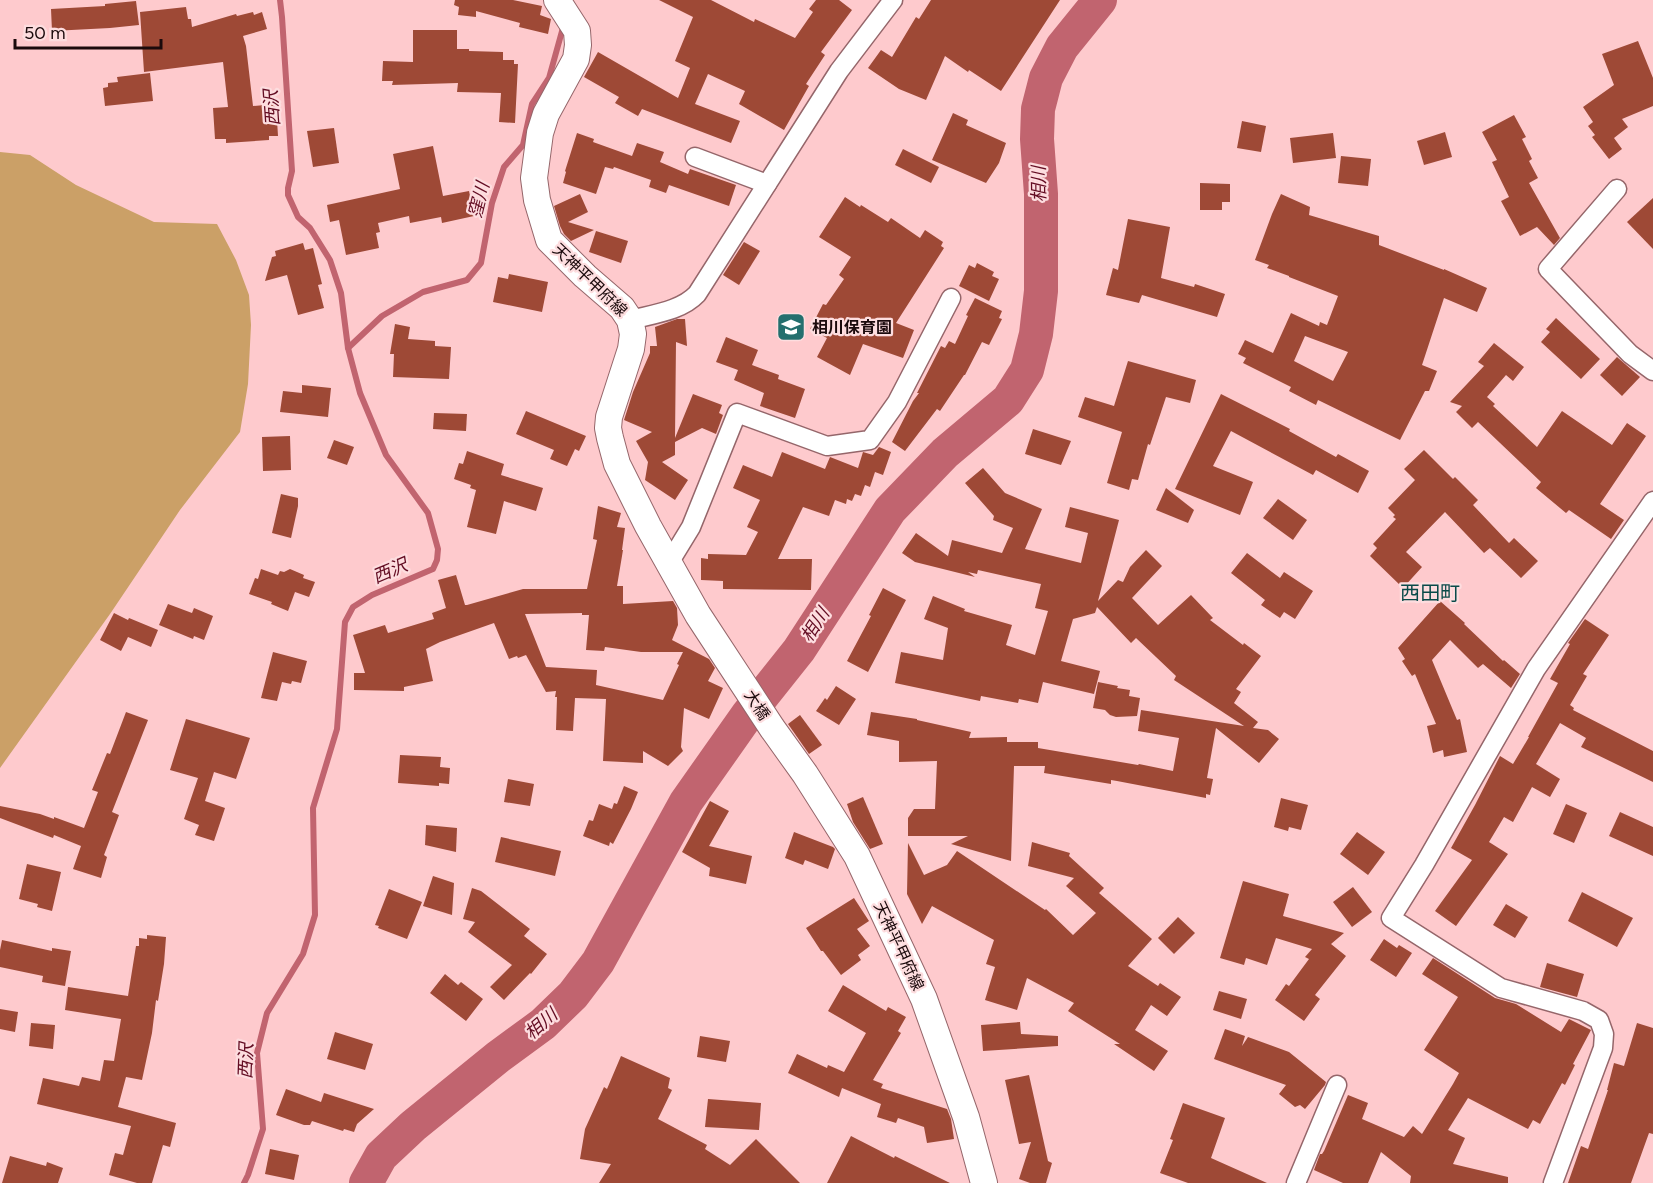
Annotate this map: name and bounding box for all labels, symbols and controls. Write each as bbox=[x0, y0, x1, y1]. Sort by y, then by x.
scale bar bbox=[15, 12, 160, 50]
text: 50 m bbox=[24, 22, 66, 44]
water label: 西沢 bbox=[260, 87, 284, 127]
water label: 相川 bbox=[1028, 164, 1050, 202]
water label: 窪川 bbox=[464, 178, 495, 220]
street label: 天神平甲府線 bbox=[549, 240, 631, 320]
school or university icon: 相川保育園 bbox=[775, 311, 807, 343]
place label: 相川保育園 bbox=[812, 318, 892, 337]
water label: 西沢 bbox=[369, 553, 413, 588]
district label: 西田町 bbox=[1400, 581, 1460, 605]
water label: 相川 bbox=[796, 602, 835, 646]
street label: 大橋 bbox=[740, 686, 774, 724]
street label: 天神平甲府線 bbox=[870, 898, 928, 994]
water label: 相川 bbox=[520, 1003, 563, 1044]
water label: 西沢 bbox=[234, 1041, 258, 1079]

